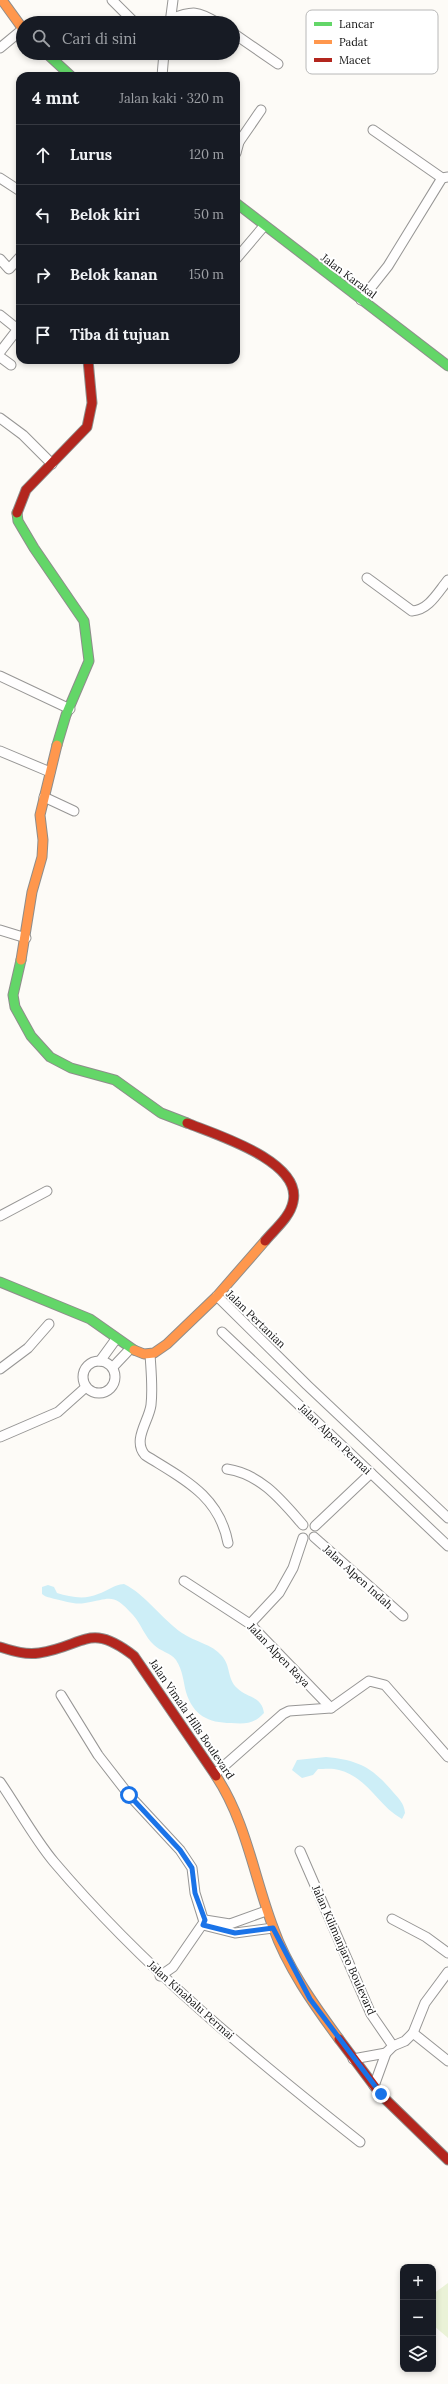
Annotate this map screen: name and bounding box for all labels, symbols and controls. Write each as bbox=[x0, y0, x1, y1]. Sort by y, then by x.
legend bbox=[306, 10, 438, 74]
search box bbox=[16, 16, 240, 60]
text: Lancar bbox=[339, 17, 374, 31]
icon: search bbox=[30, 27, 52, 49]
text: Cari di sini bbox=[62, 29, 137, 48]
text: Padat bbox=[339, 35, 368, 49]
text: Macet bbox=[339, 53, 371, 67]
text: 4 mnt bbox=[32, 87, 79, 109]
text: Jalan kaki · 320 m bbox=[119, 90, 224, 107]
icon: ahead bbox=[32, 144, 54, 166]
text: Lurus bbox=[70, 145, 112, 164]
text: 120 m bbox=[189, 146, 224, 163]
icon: left bbox=[32, 204, 54, 226]
text: Belok kiri bbox=[70, 205, 140, 224]
text: 50 m bbox=[194, 206, 224, 223]
street label: Jalan Karakal bbox=[318, 250, 380, 301]
icon: right bbox=[32, 264, 54, 286]
text: Belok kanan bbox=[70, 265, 158, 284]
text: 150 m bbox=[189, 266, 224, 283]
icon: arrive bbox=[32, 324, 54, 346]
text: Tiba di tujuan bbox=[70, 325, 169, 344]
street label: Jalan Pertanian bbox=[223, 1286, 289, 1351]
street label: Jalan Alpen Permai bbox=[295, 1400, 374, 1477]
street label: Jalan Alpen Indah bbox=[320, 1541, 396, 1612]
street label: Jalan Alpen Raya bbox=[244, 1619, 313, 1690]
street label: Jalan Vimala Hills Boulevard bbox=[146, 1656, 238, 1782]
route start bbox=[120, 1786, 138, 1804]
street label: Jalan Kilimanjaro Boulevard bbox=[309, 1882, 379, 2017]
street label: Jalan Kinabalu Permai bbox=[144, 1957, 237, 2042]
route end bbox=[372, 2085, 390, 2103]
map controls bbox=[400, 2264, 436, 2372]
button: + bbox=[400, 2264, 436, 2300]
button: − bbox=[400, 2300, 436, 2336]
button: layers bbox=[400, 2336, 436, 2372]

